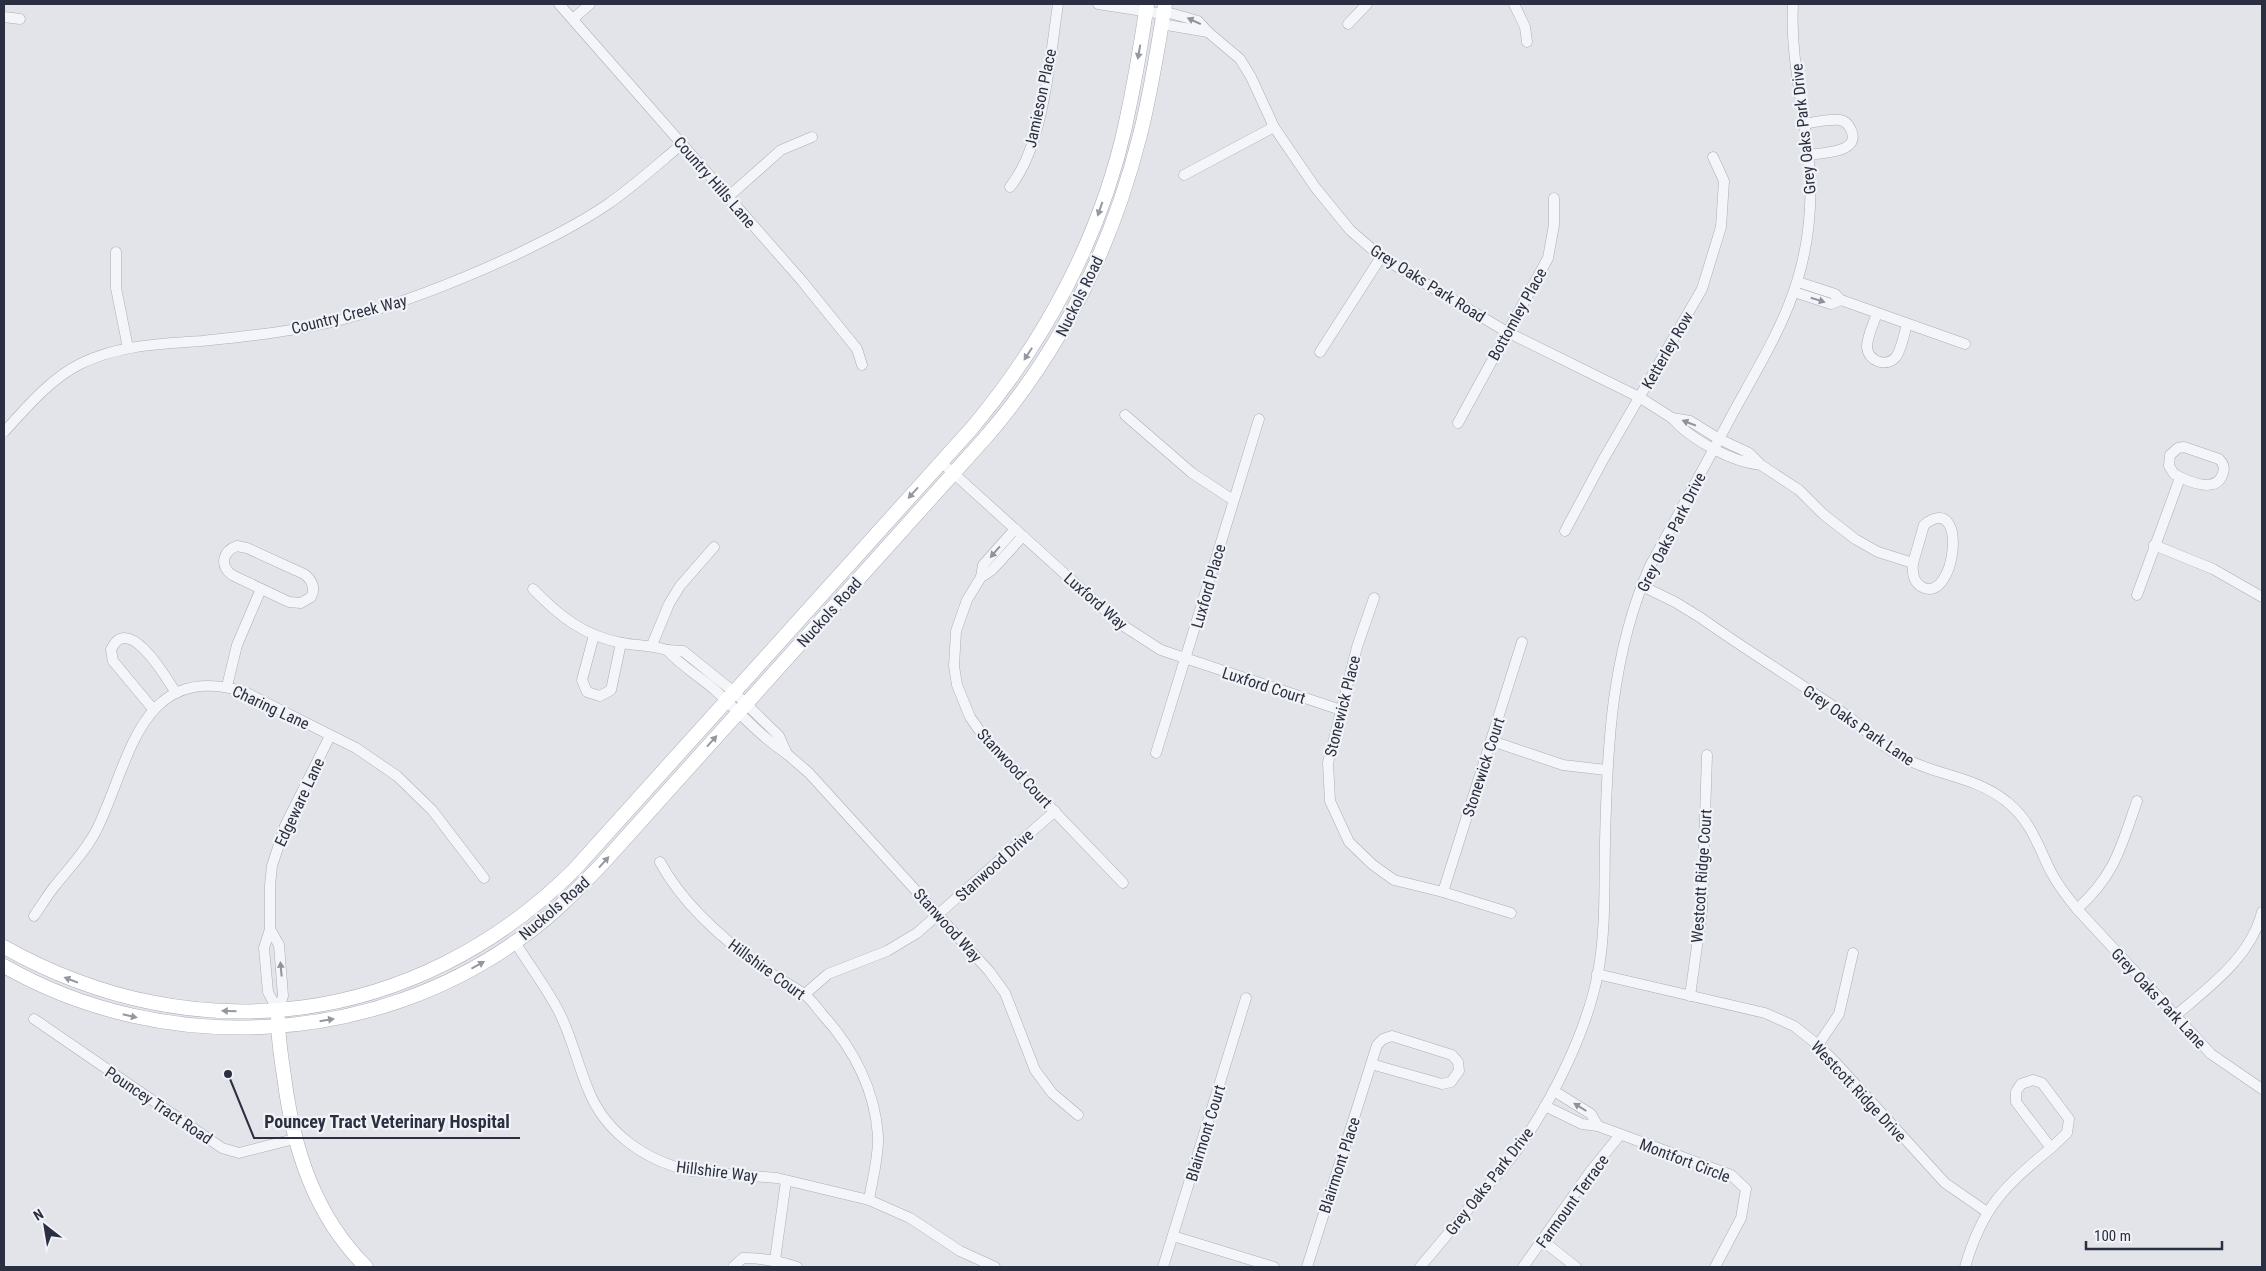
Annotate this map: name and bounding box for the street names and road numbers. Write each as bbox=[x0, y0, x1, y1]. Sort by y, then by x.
street label: Jamieson Place bbox=[1021, 47, 1060, 149]
street label: Grey Oaks Park Drive bbox=[1787, 63, 1820, 195]
street label: Country Hills Lane bbox=[670, 133, 760, 232]
street label: Grey Oaks Park Road bbox=[1367, 240, 1489, 326]
street label: Nuckols Road bbox=[1052, 253, 1107, 340]
street label: Bottomley Place bbox=[1484, 265, 1551, 364]
street label: Country Creek Way bbox=[289, 291, 409, 338]
street label: Ketterley Row bbox=[1638, 308, 1697, 392]
street label: Grey Oaks Park Drive bbox=[1633, 469, 1710, 595]
street label: Luxford Place bbox=[1187, 542, 1230, 630]
street label: Luxford Way bbox=[1060, 569, 1131, 634]
street label: Nuckols Road bbox=[793, 574, 866, 651]
street label: Stonewick Place bbox=[1321, 654, 1364, 759]
street label: Luxford Court bbox=[1220, 663, 1308, 708]
street label: Charing Lane bbox=[229, 681, 312, 734]
street label: Grey Oaks Park Lane bbox=[1799, 681, 1918, 770]
street label: Stonewick Court bbox=[1458, 715, 1509, 819]
street label: Stanwood Court bbox=[973, 725, 1056, 812]
street label: Edgeware Lane bbox=[271, 755, 328, 850]
street label: Westcott Ridge Court bbox=[1687, 808, 1716, 944]
street label: Stanwood Drive bbox=[951, 825, 1037, 905]
street label: Nuckols Road bbox=[515, 873, 593, 944]
street label: Stanwood Way bbox=[910, 885, 986, 966]
street label: Hillshire Court bbox=[725, 935, 809, 1004]
street label: Grey Oaks Park Lane bbox=[2107, 944, 2210, 1052]
street label: Westcott Ridge Drive bbox=[1807, 1037, 1910, 1146]
street label: Pouncey Tract Road bbox=[102, 1063, 216, 1148]
street label: Blairmont Court bbox=[1182, 1082, 1229, 1184]
street label: Blairmont Place bbox=[1315, 1115, 1364, 1216]
street label: Grey Oaks Park Drive bbox=[1441, 1124, 1537, 1239]
street label: Montfort Circle bbox=[1637, 1135, 1733, 1186]
street label: Farmount Terrace bbox=[1532, 1151, 1613, 1252]
street label: Hillshire Way bbox=[675, 1157, 759, 1186]

